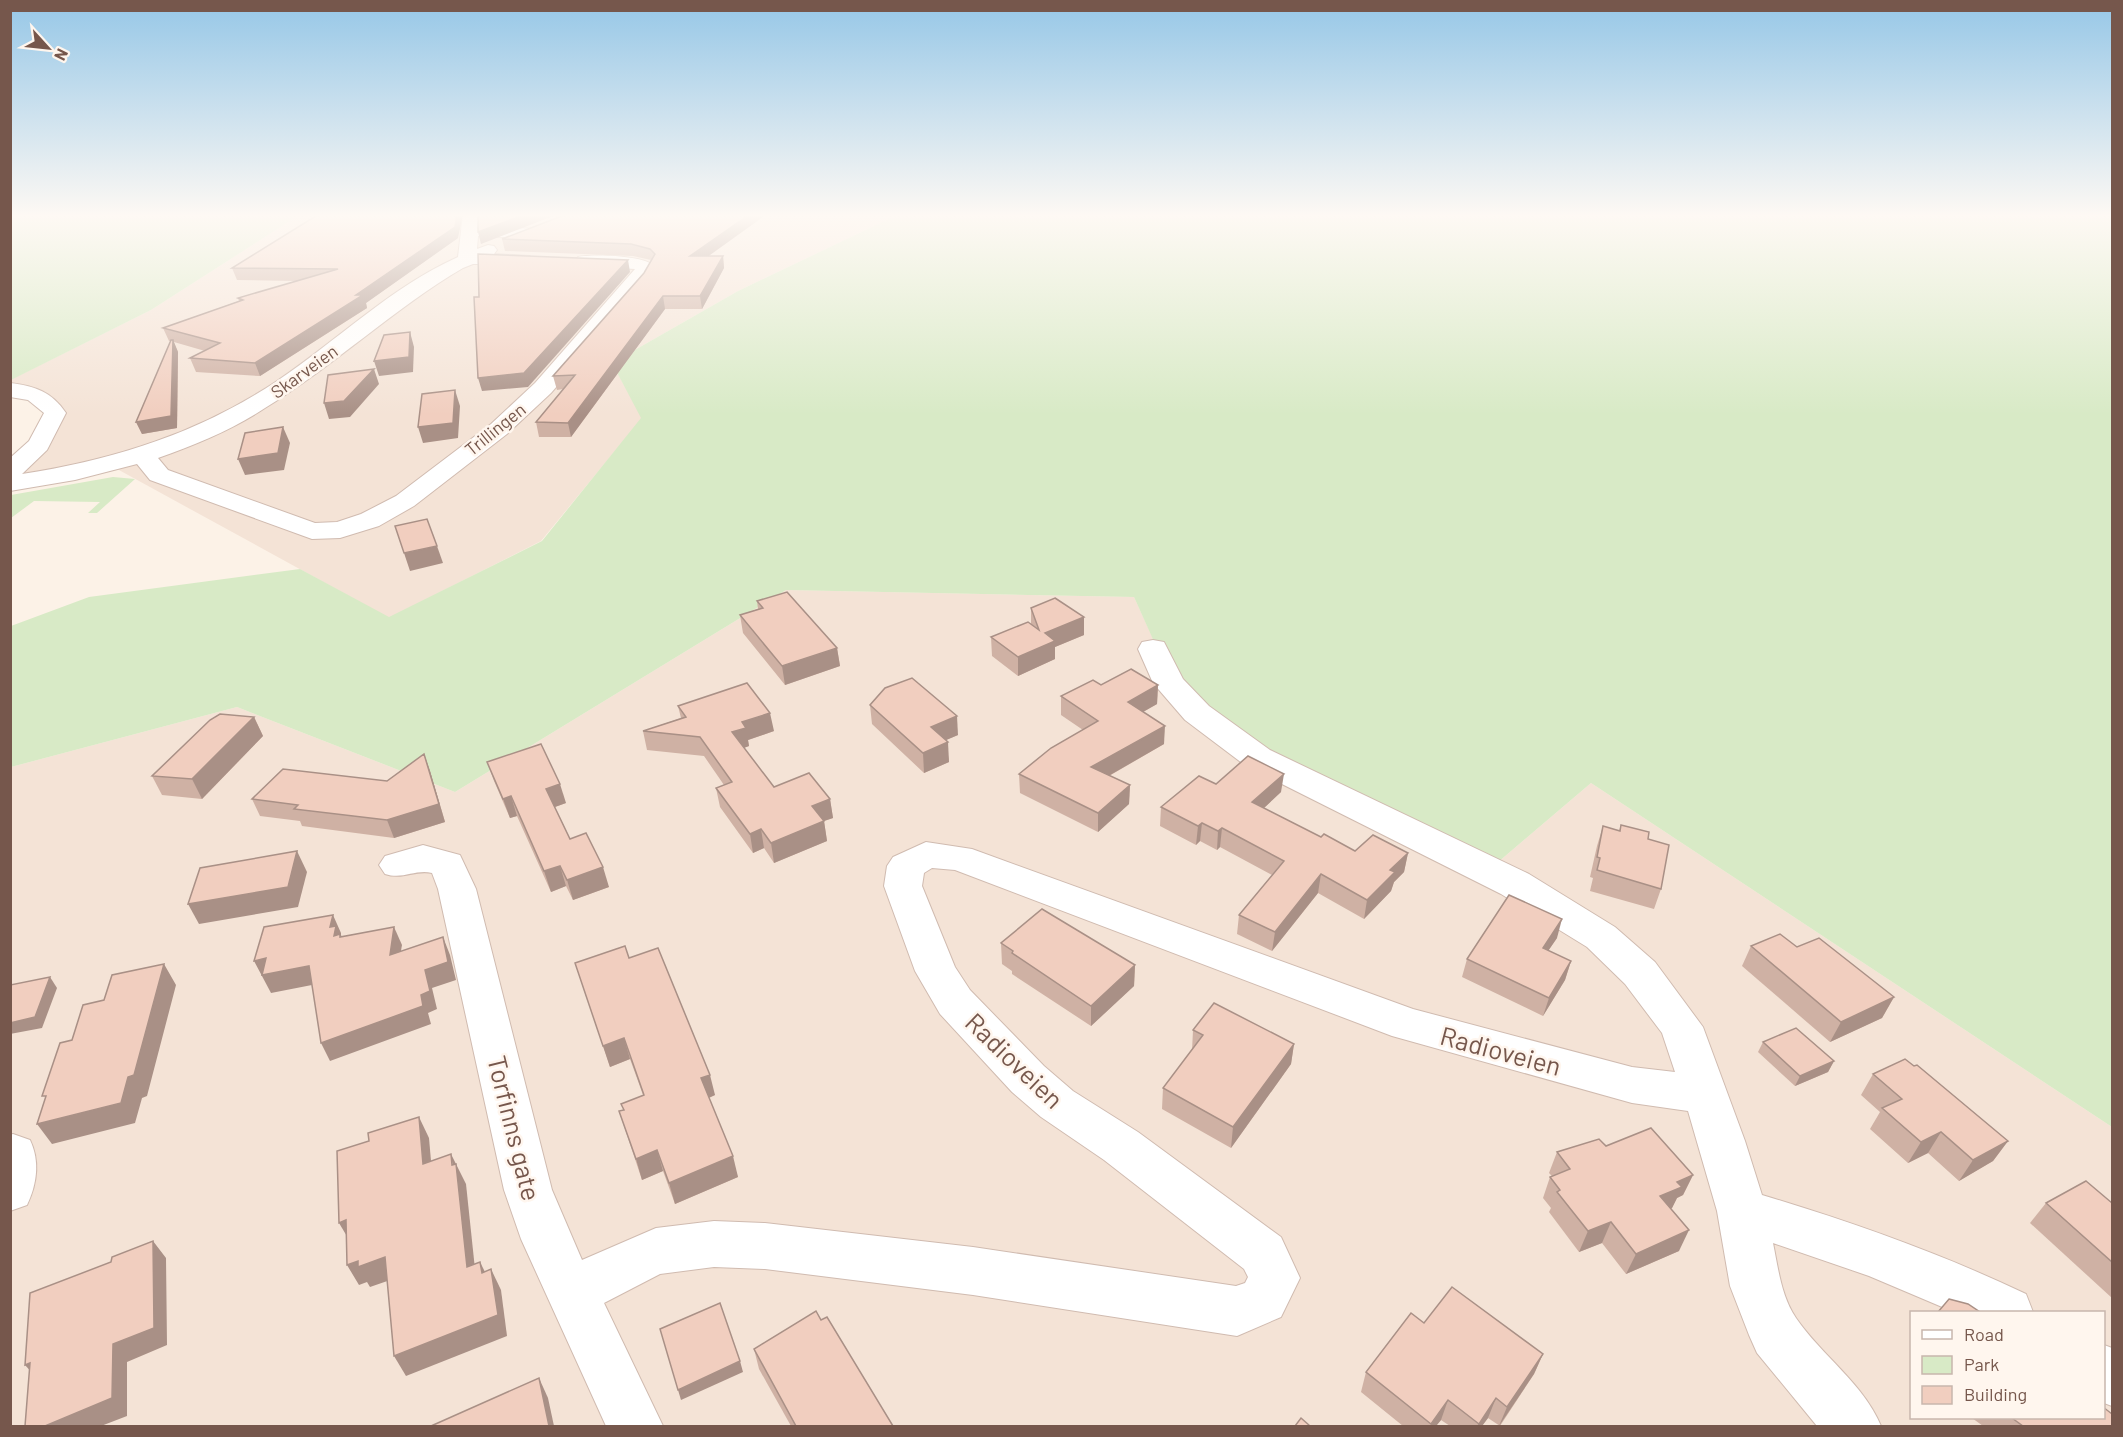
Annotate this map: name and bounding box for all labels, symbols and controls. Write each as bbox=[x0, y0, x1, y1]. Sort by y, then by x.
north arrow bbox=[18, 18, 78, 78]
text: N bbox=[51, 46, 73, 64]
street label: Skarveien bbox=[266, 339, 342, 403]
street label: Trillingen bbox=[460, 398, 530, 460]
street label: Radioveien bbox=[960, 1006, 1070, 1114]
street label: Radioveien bbox=[1437, 1019, 1565, 1081]
street label: Torfinns gate bbox=[482, 1052, 548, 1204]
legend bbox=[1910, 1311, 2105, 1419]
text: Road bbox=[1964, 1323, 2004, 1345]
text: Park bbox=[1964, 1353, 1999, 1375]
text: Building bbox=[1964, 1383, 2027, 1405]

